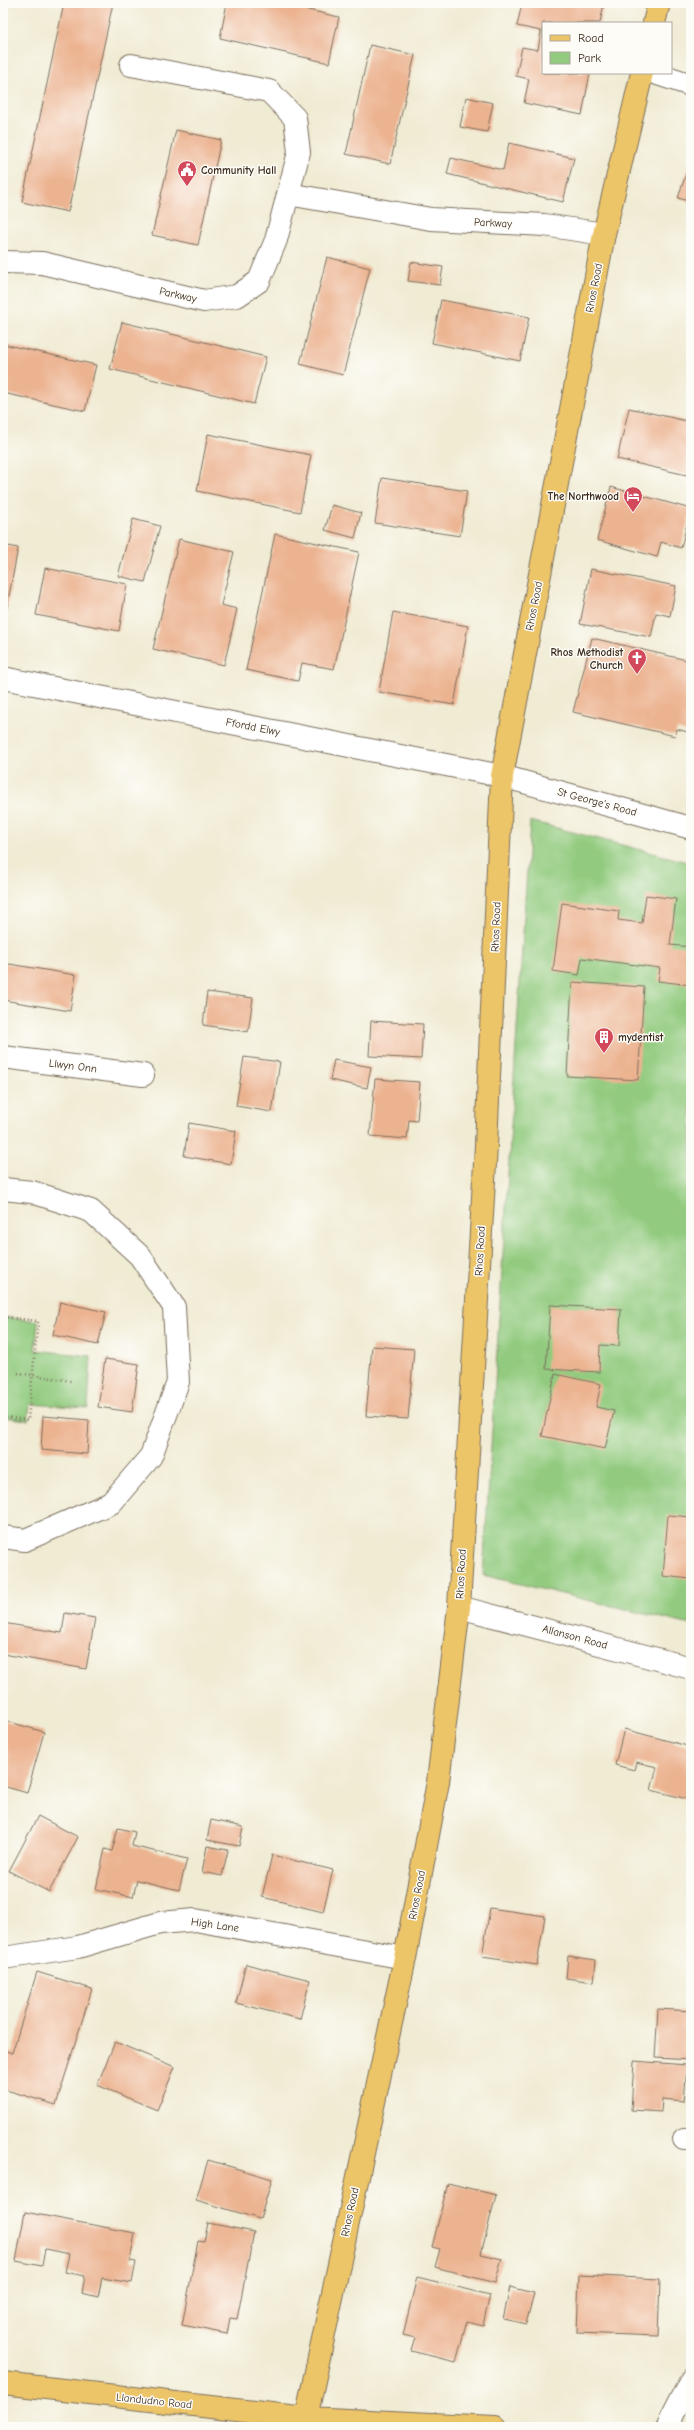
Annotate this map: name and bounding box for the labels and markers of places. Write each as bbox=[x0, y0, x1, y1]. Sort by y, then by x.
public building icon: Community Hall bbox=[176, 159, 198, 187]
place label: Community Hall bbox=[201, 164, 276, 177]
hotel icon: The Northwood bbox=[622, 485, 644, 513]
place label: The Northwood bbox=[547, 490, 619, 503]
place label: Rhos Methodist Church bbox=[550, 646, 623, 672]
church icon: Rhos Methodist Church bbox=[626, 647, 648, 675]
building icon: mydentist bbox=[593, 1026, 615, 1054]
place label: mydentist bbox=[618, 1031, 664, 1044]

